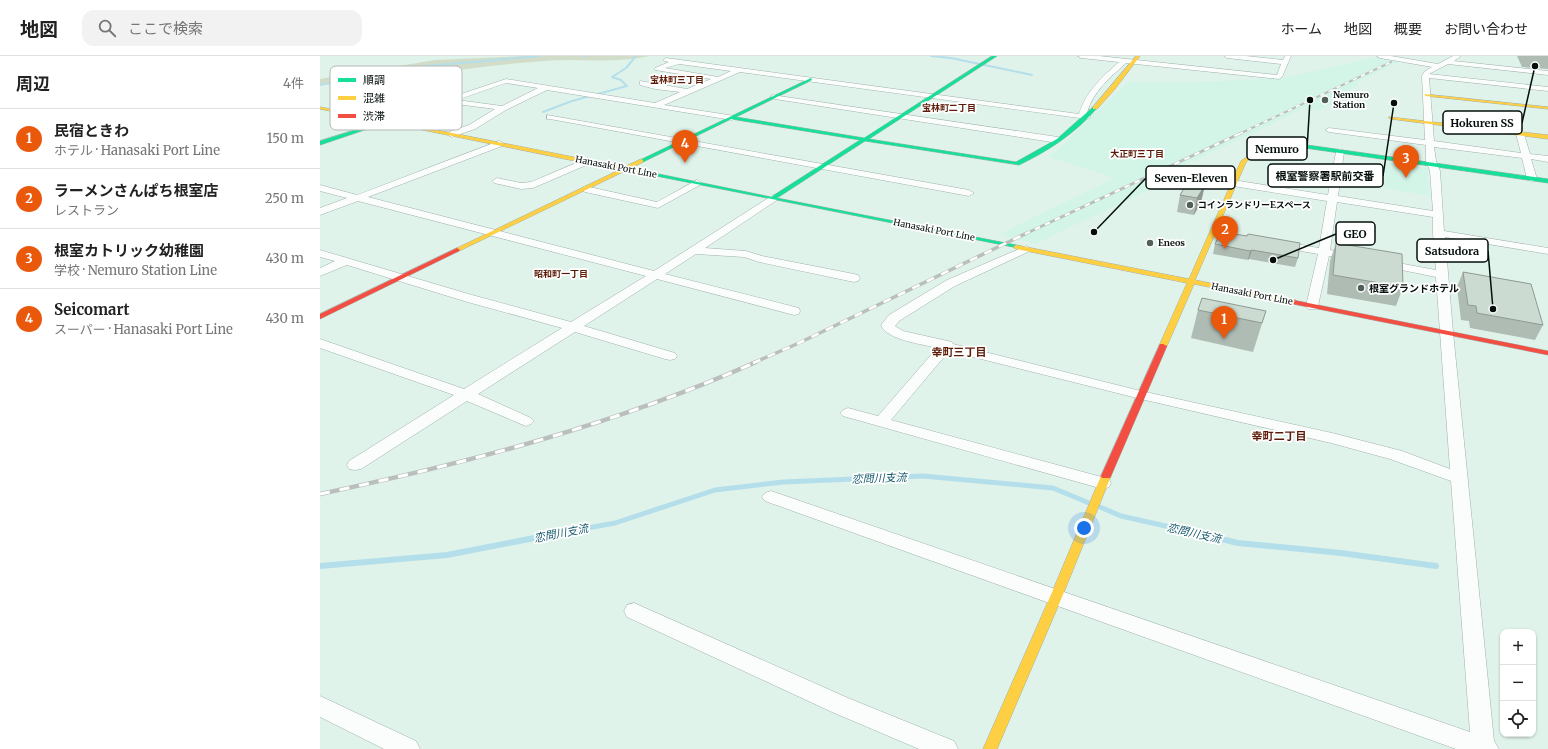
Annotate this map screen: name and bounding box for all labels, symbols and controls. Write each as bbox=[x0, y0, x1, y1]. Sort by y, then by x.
search box bbox=[82, 10, 362, 46]
text: 地図 bbox=[20, 17, 58, 41]
icon: search bbox=[96, 17, 118, 39]
text: ここで検索 bbox=[128, 19, 203, 38]
text: ホーム bbox=[1280, 20, 1322, 38]
text: 地図 bbox=[1344, 20, 1372, 38]
text: 概要 bbox=[1394, 20, 1422, 38]
text: お問い合わせ bbox=[1444, 20, 1528, 38]
legend bbox=[330, 66, 462, 130]
text: 周辺 bbox=[16, 73, 50, 95]
text: 順調 bbox=[363, 73, 385, 87]
district label: 宝林町三丁目 bbox=[650, 74, 704, 85]
text: 4件 bbox=[283, 75, 304, 92]
place label: Nemuro Station bbox=[1333, 89, 1369, 110]
text: 混雑 bbox=[363, 91, 385, 105]
marker: Nemuro Station bbox=[1320, 95, 1330, 105]
district label: 宝林町二丁目 bbox=[922, 102, 976, 113]
text: 渋滞 bbox=[363, 109, 385, 123]
callout: Hokuren SS bbox=[1443, 111, 1522, 134]
text: Hokuren SS bbox=[1450, 116, 1514, 130]
text: 民宿ときわ bbox=[54, 121, 129, 140]
text: 1 bbox=[26, 130, 32, 147]
text: 150 m bbox=[267, 130, 304, 147]
pin: 4 bbox=[672, 130, 698, 163]
callout: Nemuro bbox=[1247, 137, 1307, 160]
text: ホテル · Hanasaki Port Line bbox=[54, 142, 220, 159]
text: Nemuro bbox=[1255, 142, 1299, 156]
pin: 3 bbox=[1393, 145, 1419, 178]
district label: 大正町三丁目 bbox=[1110, 148, 1164, 159]
street label: Hanasaki Port Line bbox=[574, 153, 658, 180]
callout: 根室警察署駅前交番 bbox=[1268, 164, 1383, 187]
callout: Seven-Eleven bbox=[1146, 166, 1235, 189]
text: 根室警察署駅前交番 bbox=[1276, 169, 1375, 183]
text: Seven-Eleven bbox=[1154, 171, 1228, 185]
text: ラーメンさんぱち根室店 bbox=[54, 181, 218, 200]
text: 2 bbox=[25, 190, 33, 207]
text: 250 m bbox=[265, 190, 304, 207]
place label: コインランドリーEスペース bbox=[1198, 199, 1311, 210]
marker: コインランドリーEスペース bbox=[1185, 200, 1195, 210]
text: レストラン bbox=[54, 202, 119, 219]
street label: Hanasaki Port Line bbox=[892, 216, 976, 243]
pin: 2 bbox=[1212, 216, 1238, 249]
callout: GEO bbox=[1336, 222, 1375, 245]
text: GEO bbox=[1343, 227, 1367, 241]
place label: Eneos bbox=[1158, 237, 1185, 248]
marker: Eneos bbox=[1145, 238, 1155, 248]
callout: Satsudora bbox=[1417, 239, 1488, 262]
text: 根室カトリック幼稚園 bbox=[54, 241, 204, 260]
text: Satsudora bbox=[1425, 244, 1479, 258]
text: 3 bbox=[25, 250, 33, 267]
text: 430 m bbox=[265, 250, 304, 267]
text: 学校 · Nemuro Station Line bbox=[54, 262, 217, 279]
district label: 昭和町一丁目 bbox=[534, 268, 588, 279]
street label: Hanasaki Port Line bbox=[1210, 280, 1294, 307]
place label: 根室グランドホテル bbox=[1369, 282, 1459, 295]
marker: 根室グランドホテル bbox=[1356, 283, 1366, 293]
text: Seicomart bbox=[54, 300, 129, 319]
pin: 1 bbox=[1211, 306, 1237, 339]
text: 4 bbox=[25, 310, 33, 327]
text: 430 m bbox=[265, 310, 304, 327]
text: スーパー · Hanasaki Port Line bbox=[54, 321, 233, 338]
district label: 幸町三丁目 bbox=[932, 345, 987, 359]
district label: 幸町二丁目 bbox=[1252, 429, 1307, 443]
water label: 恋問川支流 bbox=[851, 470, 909, 486]
your location bbox=[1074, 518, 1094, 538]
water label: 恋問川支流 bbox=[533, 520, 591, 545]
water label: 恋問川支流 bbox=[1166, 520, 1224, 546]
map controls bbox=[1500, 629, 1536, 737]
button: + bbox=[1500, 629, 1536, 665]
button: − bbox=[1500, 665, 1536, 701]
button: locate bbox=[1500, 701, 1536, 737]

